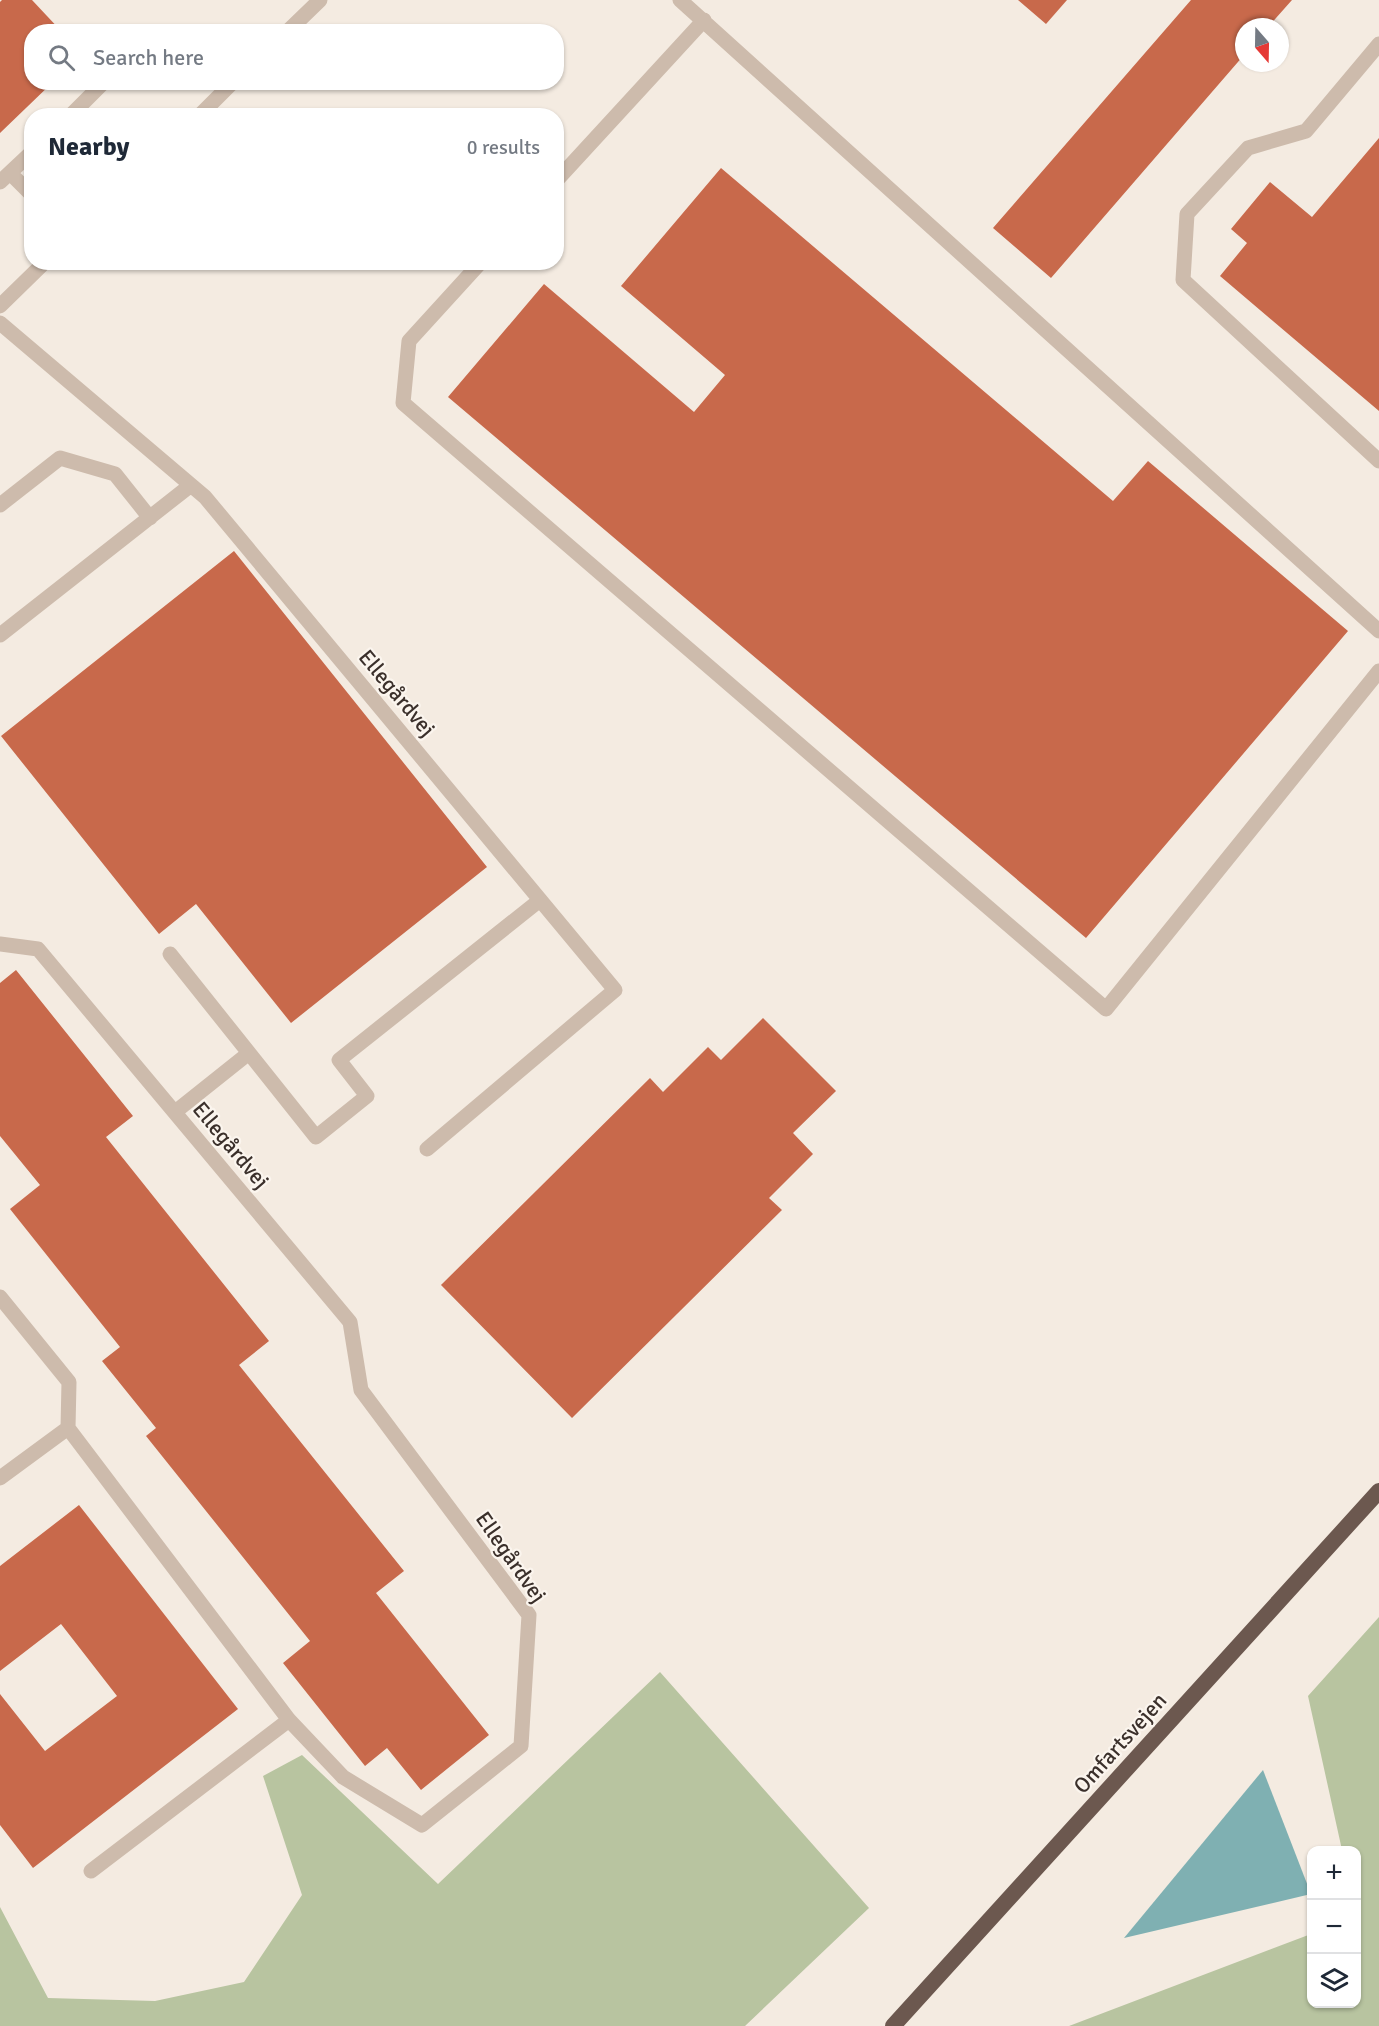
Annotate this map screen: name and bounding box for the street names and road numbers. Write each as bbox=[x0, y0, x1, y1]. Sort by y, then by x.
street label: Ellegårdvej bbox=[353, 644, 441, 742]
street label: Ellegårdvej bbox=[187, 1096, 275, 1194]
street label: Ellegårdvej bbox=[470, 1506, 552, 1608]
street label: Omfartsvejen bbox=[1068, 1687, 1172, 1799]

